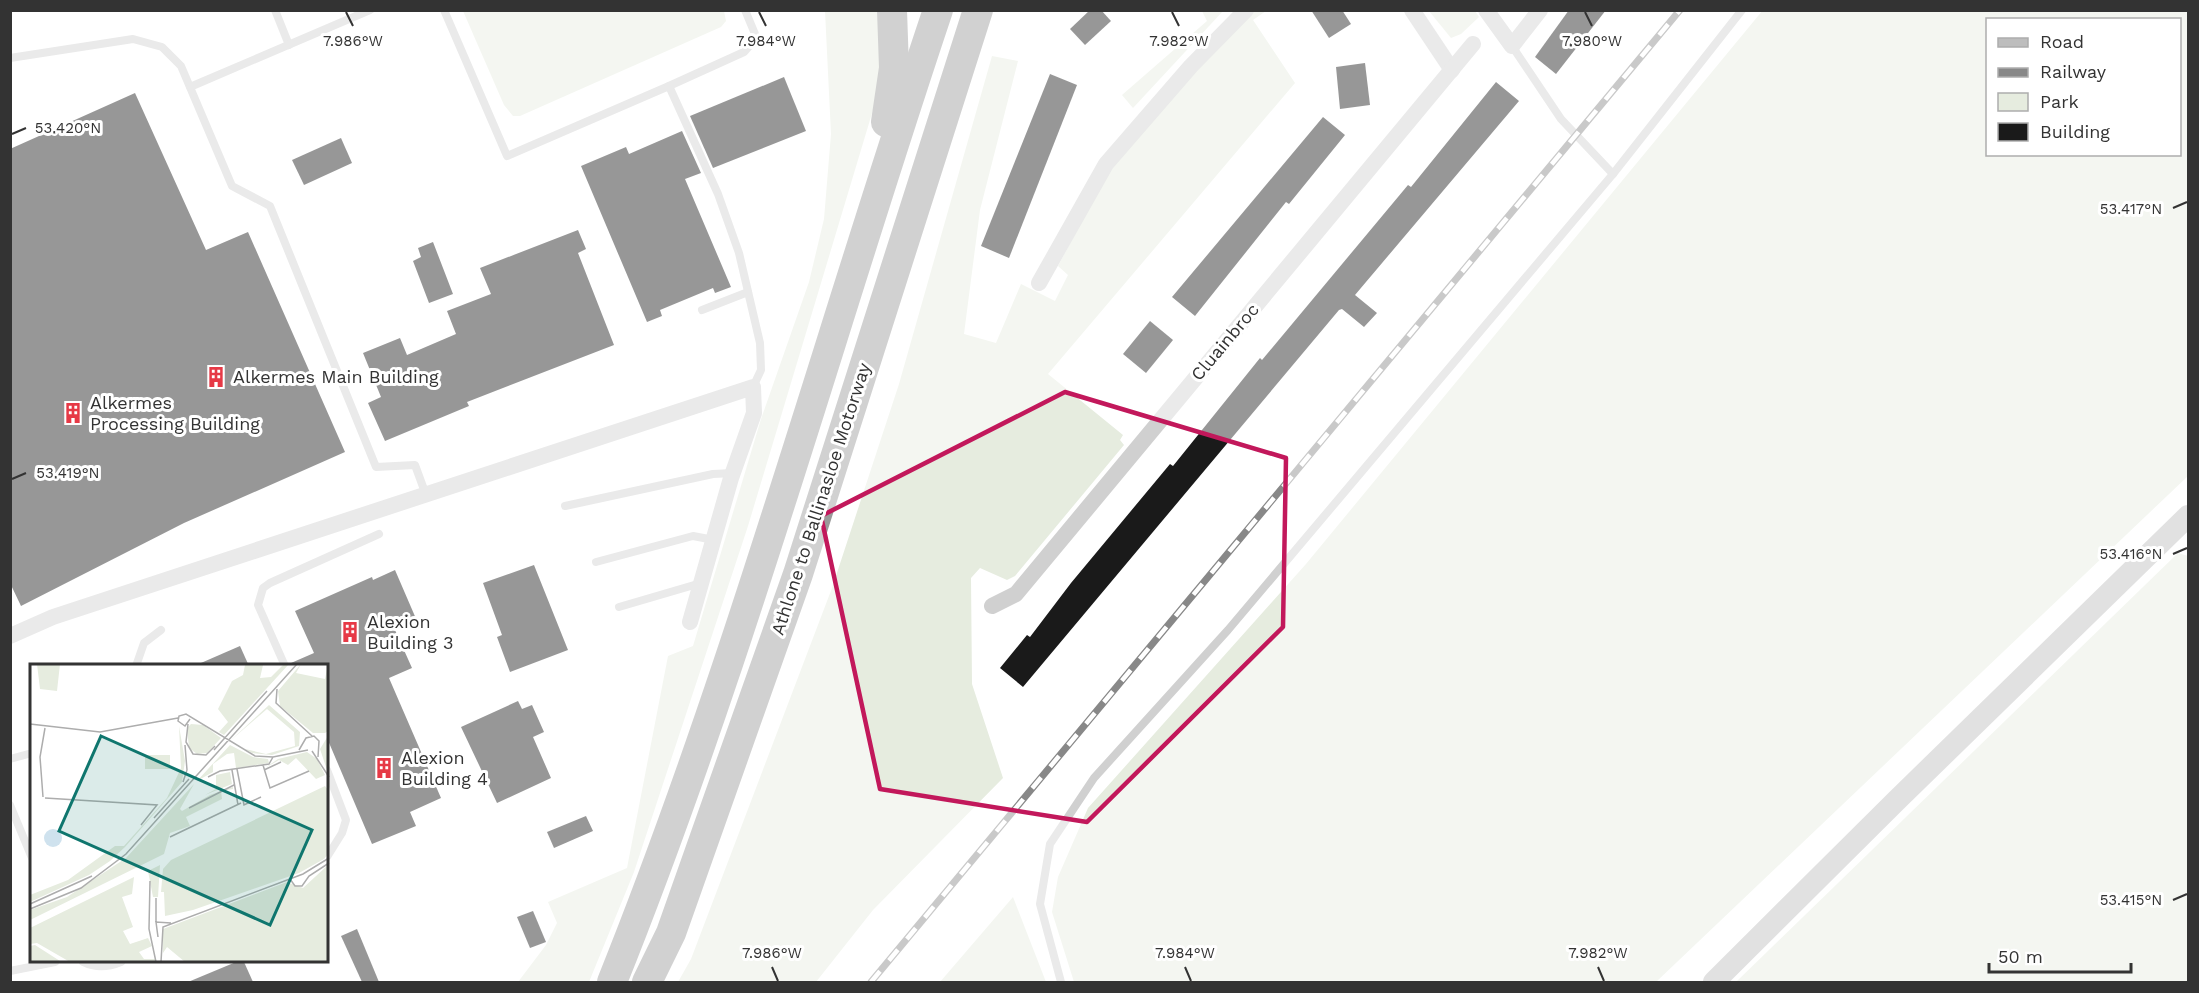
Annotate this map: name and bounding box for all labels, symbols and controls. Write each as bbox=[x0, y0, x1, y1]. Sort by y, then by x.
legend bbox=[1986, 18, 2181, 156]
text: Road bbox=[2040, 31, 2084, 52]
text: 7.986°W bbox=[323, 32, 383, 50]
text: 7.984°W bbox=[736, 32, 796, 50]
text: 7.982°W bbox=[1149, 32, 1209, 50]
text: 7.980°W bbox=[1562, 32, 1622, 50]
text: Railway bbox=[2040, 61, 2107, 82]
text: Park bbox=[2040, 91, 2079, 112]
text: 53.420°N bbox=[35, 119, 101, 137]
text: Building bbox=[2040, 121, 2110, 142]
text: 53.417°N bbox=[2100, 200, 2162, 218]
street label: Cluainbroc bbox=[1186, 299, 1263, 385]
street label: Athlone to Ballinasloe Motorway bbox=[767, 360, 875, 638]
building icon: Alkermes Main Building bbox=[204, 365, 228, 389]
place label: Alkermes Main Building bbox=[233, 366, 439, 387]
place label: Alkermes Processing Building bbox=[90, 392, 260, 434]
building icon: Alkermes Processing Building bbox=[61, 401, 85, 425]
text: 53.419°N bbox=[36, 464, 100, 482]
text: 53.416°N bbox=[2099, 545, 2163, 563]
place label: Alexion Building 3 bbox=[367, 611, 454, 653]
building icon: Alexion Building 3 bbox=[338, 620, 362, 644]
inset map bbox=[30, 664, 328, 963]
place label: Alexion Building 4 bbox=[401, 747, 488, 789]
building icon: Alexion Building 4 bbox=[372, 756, 396, 780]
text: 53.415°N bbox=[2100, 891, 2162, 909]
scale bar bbox=[1989, 936, 2132, 974]
text: 7.986°W bbox=[742, 944, 802, 962]
text: 7.984°W bbox=[1155, 944, 1215, 962]
text: 7.982°W bbox=[1568, 944, 1628, 962]
text: 50 m bbox=[1998, 946, 2043, 967]

